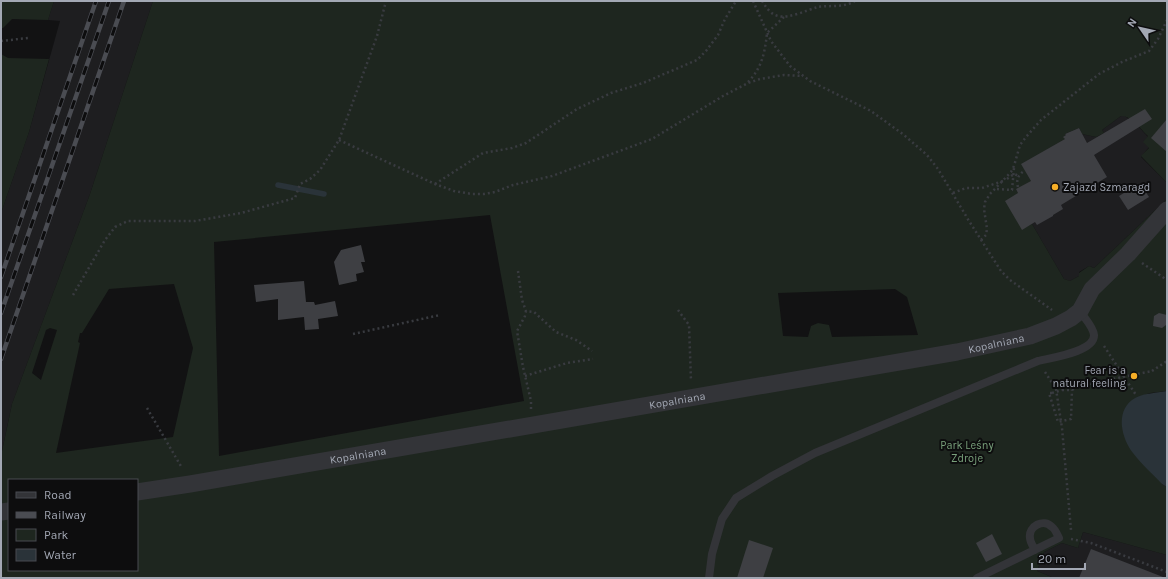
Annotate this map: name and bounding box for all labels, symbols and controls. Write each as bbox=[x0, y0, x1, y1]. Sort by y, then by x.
north arrow bbox=[1120, 8, 1160, 48]
text: N bbox=[1125, 16, 1140, 30]
place label: Zajazd Szmaragd bbox=[1063, 181, 1150, 194]
marker: Zajazd Szmaragd bbox=[1050, 182, 1060, 192]
street label: Kopalniana bbox=[967, 331, 1025, 356]
place label: Fear is a natural feeling bbox=[1053, 364, 1127, 390]
marker: Fear is a natural feeling bbox=[1129, 371, 1139, 381]
street label: Kopalniana bbox=[648, 389, 706, 411]
park label: Park Leśny Zdroje bbox=[940, 439, 994, 465]
street label: Kopalniana bbox=[329, 444, 387, 466]
legend bbox=[8, 479, 138, 571]
text: Road bbox=[44, 488, 72, 502]
text: Railway bbox=[44, 508, 86, 522]
text: Park bbox=[44, 528, 69, 542]
scale bar bbox=[1032, 545, 1085, 571]
text: Water bbox=[44, 548, 77, 562]
text: 20 m bbox=[1038, 552, 1066, 566]

